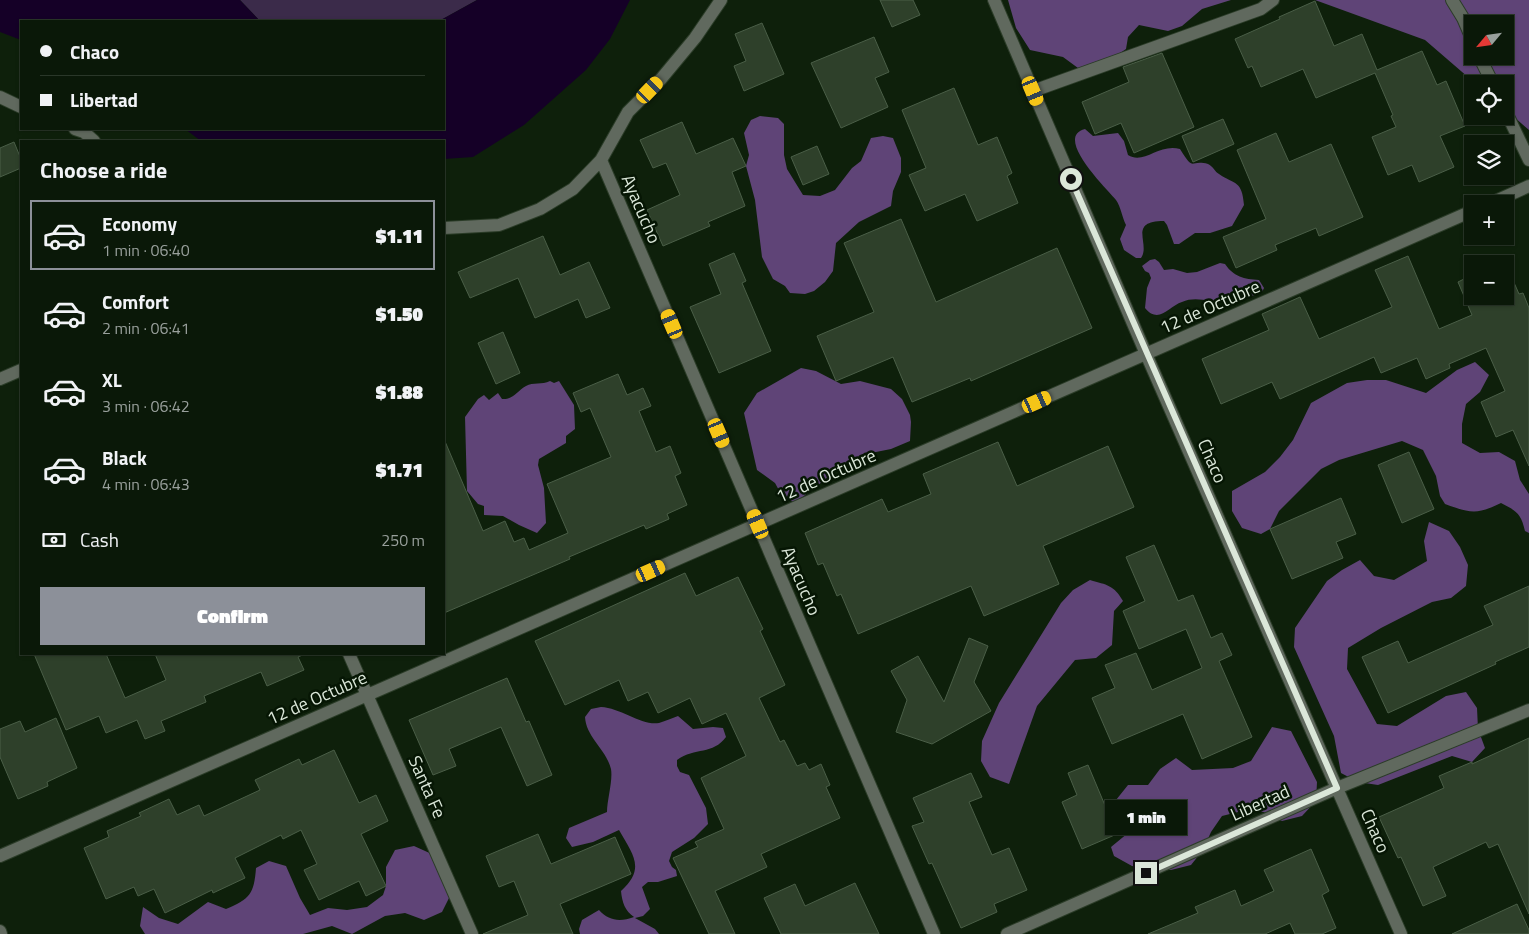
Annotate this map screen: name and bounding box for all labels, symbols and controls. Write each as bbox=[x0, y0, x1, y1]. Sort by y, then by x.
north arrow bbox=[1464, 15, 1514, 65]
map controls bbox=[1464, 15, 1514, 305]
text: Chaco bbox=[70, 37, 119, 66]
car bbox=[634, 74, 665, 106]
car bbox=[1020, 74, 1045, 108]
button: locate bbox=[1464, 75, 1514, 125]
text: Libertad bbox=[70, 85, 138, 114]
button: layers bbox=[1464, 135, 1514, 185]
text: Choose a ride bbox=[40, 153, 167, 187]
route start bbox=[1060, 168, 1082, 190]
street label: Ayacucho bbox=[615, 170, 668, 247]
button: + bbox=[1464, 195, 1514, 245]
text: Economy bbox=[102, 209, 177, 238]
icon: car bbox=[42, 213, 87, 258]
text: $1.11 bbox=[376, 221, 423, 250]
text: 1 min · 06:40 bbox=[102, 238, 190, 262]
button: − bbox=[1464, 255, 1514, 305]
street label: 12 de Octubre bbox=[1155, 272, 1264, 341]
text: Comfort bbox=[102, 287, 169, 316]
icon: car bbox=[42, 291, 87, 336]
text: $1.50 bbox=[376, 299, 423, 328]
car bbox=[659, 307, 684, 341]
text: 2 min · 06:41 bbox=[102, 316, 190, 340]
text: XL bbox=[102, 365, 122, 394]
icon: car bbox=[42, 369, 87, 414]
text: $1.88 bbox=[376, 377, 423, 406]
car bbox=[1020, 389, 1053, 415]
text: 3 min · 06:42 bbox=[102, 394, 190, 418]
car bbox=[706, 416, 731, 450]
street label: Chaco bbox=[1191, 434, 1234, 487]
street label: 12 de Octubre bbox=[771, 441, 880, 510]
text: Black bbox=[102, 443, 147, 472]
icon: car bbox=[42, 447, 87, 492]
text: $1.71 bbox=[376, 455, 423, 484]
text: 4 min · 06:43 bbox=[102, 472, 190, 496]
car bbox=[745, 507, 770, 541]
text: Cash bbox=[80, 525, 119, 554]
icon: cash bbox=[40, 526, 68, 554]
text: 250 m bbox=[381, 528, 425, 552]
street label: Ayacucho bbox=[775, 542, 828, 619]
car bbox=[634, 558, 667, 584]
button: Confirm bbox=[40, 587, 425, 645]
street label: 12 de Octubre bbox=[262, 663, 371, 732]
street label: Santa Fe bbox=[402, 751, 453, 822]
street label: Libertad bbox=[1226, 778, 1294, 828]
callout: 1 min bbox=[1105, 800, 1187, 836]
street label: Chaco bbox=[1354, 804, 1397, 857]
text: 1 min bbox=[1126, 805, 1166, 829]
route end bbox=[1135, 862, 1157, 884]

